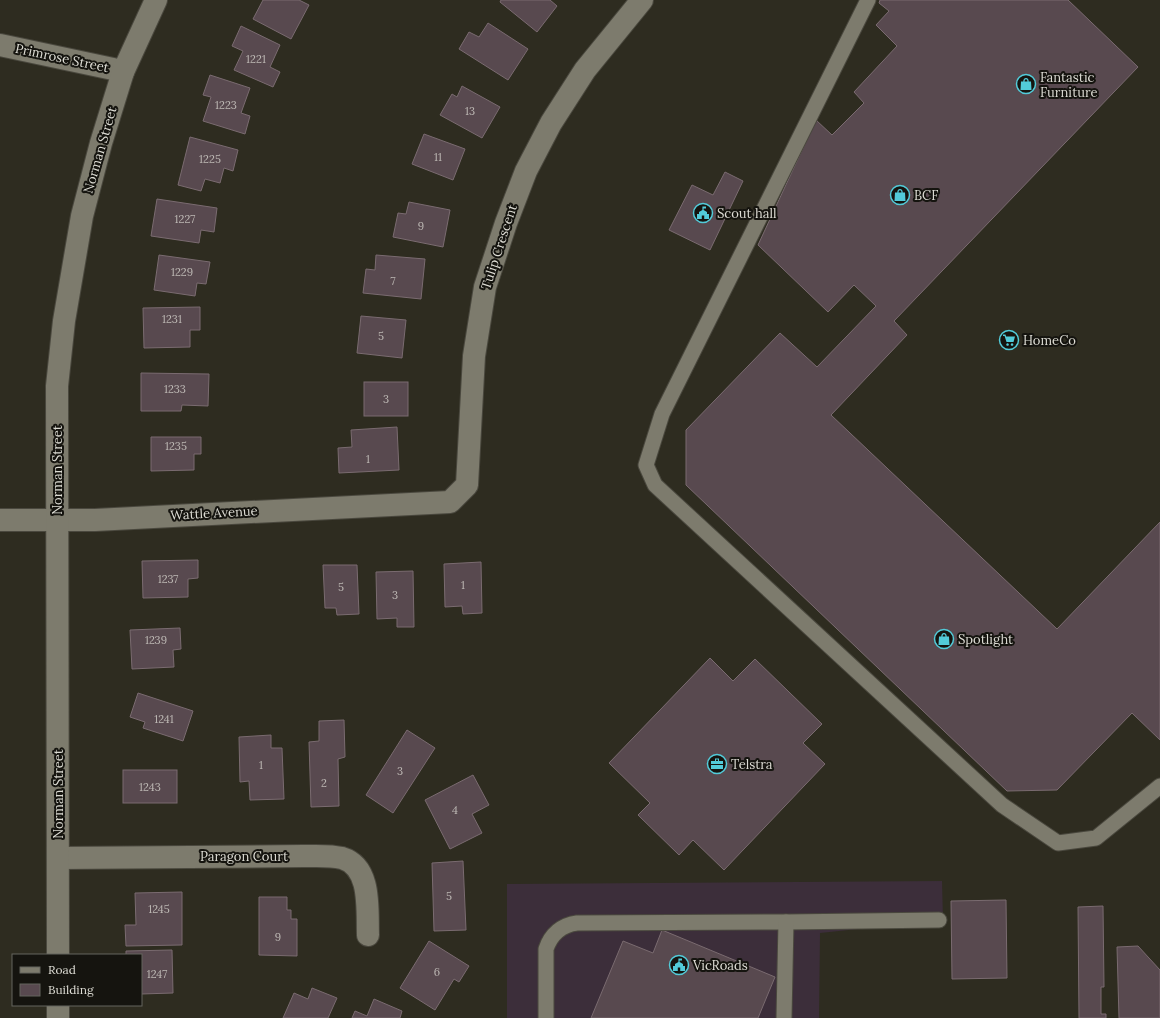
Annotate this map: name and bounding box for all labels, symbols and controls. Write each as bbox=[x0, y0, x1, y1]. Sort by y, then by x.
street label: Primrose Street bbox=[14, 40, 110, 76]
house number: 1221 bbox=[246, 52, 266, 66]
place label: Fantastic Furniture bbox=[1040, 69, 1098, 101]
shop icon: Fantastic Furniture bbox=[1015, 73, 1037, 95]
house number: 1223 bbox=[215, 98, 237, 112]
house number: 13 bbox=[465, 104, 475, 118]
street label: Norman Street bbox=[79, 105, 121, 195]
house number: 11 bbox=[434, 150, 442, 164]
house number: 1225 bbox=[199, 152, 221, 166]
shop icon: BCF bbox=[889, 184, 911, 206]
place label: BCF bbox=[914, 187, 938, 204]
street label: Tulip Crescent bbox=[477, 202, 521, 292]
public building icon: Scout hall bbox=[692, 202, 714, 224]
place label: Scout hall bbox=[717, 205, 777, 222]
house number: 1227 bbox=[175, 212, 195, 226]
house number: 9 bbox=[418, 219, 424, 233]
house number: 1229 bbox=[171, 265, 193, 279]
house number: 7 bbox=[390, 274, 396, 288]
house number: 1231 bbox=[162, 312, 182, 326]
house number: 5 bbox=[378, 329, 384, 343]
supermarket icon: HomeCo bbox=[998, 329, 1020, 351]
place label: HomeCo bbox=[1023, 332, 1076, 349]
house number: 1233 bbox=[164, 382, 186, 396]
house number: 3 bbox=[383, 392, 389, 406]
street label: Norman Street bbox=[49, 425, 66, 515]
house number: 1235 bbox=[165, 439, 187, 453]
house number: 1 bbox=[366, 452, 370, 466]
street label: Wattle Avenue bbox=[170, 502, 258, 524]
house number: 1237 bbox=[158, 572, 178, 586]
house number: 1 bbox=[461, 578, 465, 592]
house number: 5 bbox=[338, 580, 344, 594]
house number: 3 bbox=[392, 588, 398, 602]
shop icon: Spotlight bbox=[933, 628, 955, 650]
place label: Spotlight bbox=[958, 631, 1013, 648]
house number: 1239 bbox=[145, 633, 167, 647]
house number: 1241 bbox=[154, 712, 174, 726]
street label: Norman Street bbox=[50, 749, 67, 839]
office icon: Telstra bbox=[706, 753, 728, 775]
place label: Telstra bbox=[731, 756, 773, 773]
house number: 1 bbox=[259, 758, 263, 772]
house number: 3 bbox=[397, 764, 403, 778]
house number: 2 bbox=[321, 776, 327, 790]
house number: 1243 bbox=[139, 780, 161, 794]
house number: 4 bbox=[452, 803, 458, 817]
street label: Paragon Court bbox=[200, 848, 288, 865]
house number: 5 bbox=[446, 889, 452, 903]
house number: 1245 bbox=[148, 902, 170, 916]
house number: 9 bbox=[275, 930, 281, 944]
legend bbox=[12, 954, 142, 1006]
public building icon: VicRoads bbox=[668, 954, 690, 976]
place label: VicRoads bbox=[692, 957, 748, 974]
text: Road bbox=[48, 962, 76, 977]
house number: 6 bbox=[434, 965, 440, 979]
house number: 1247 bbox=[147, 967, 167, 981]
text: Building bbox=[48, 982, 94, 997]

